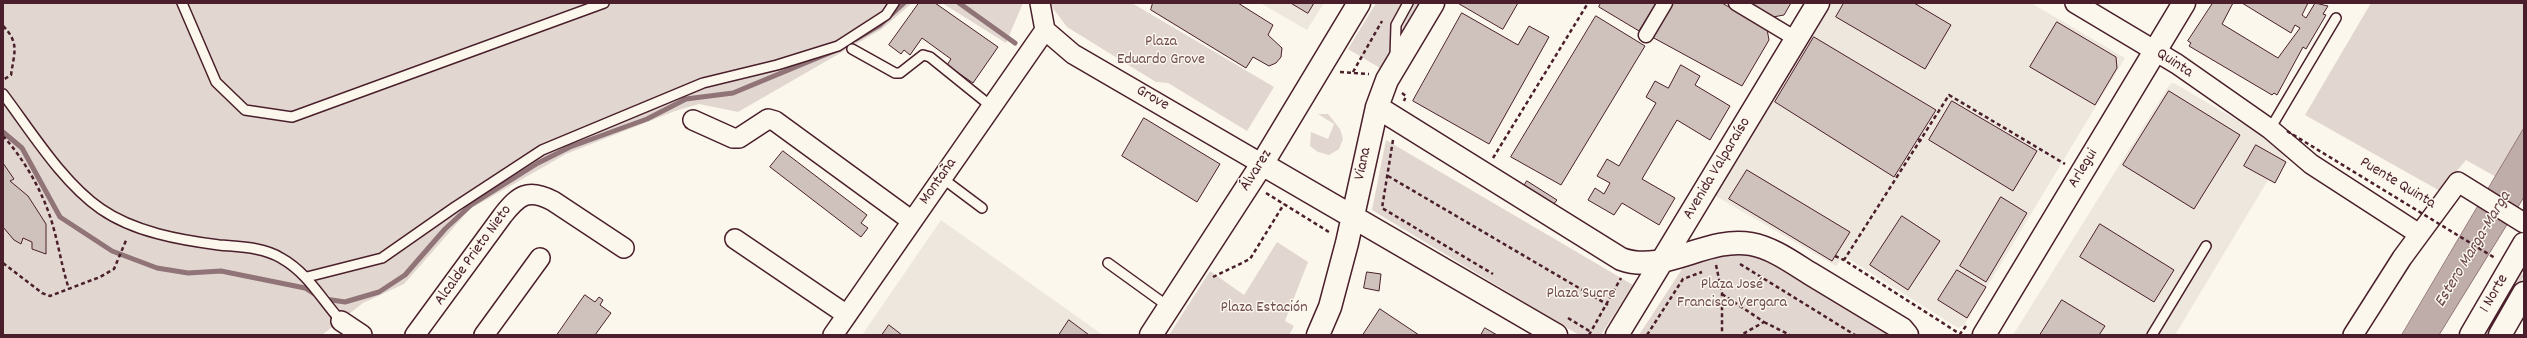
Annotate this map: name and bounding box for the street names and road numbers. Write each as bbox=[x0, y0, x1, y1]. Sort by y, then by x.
street label: Quinta bbox=[2152, 45, 2196, 83]
street label: Grove bbox=[1132, 82, 1172, 116]
street label: Avenida Valparaíso bbox=[1680, 115, 1756, 223]
street label: Viana bbox=[1351, 146, 1377, 182]
street label: Arlegui bbox=[2065, 146, 2103, 192]
street label: Álvarez bbox=[1237, 147, 1277, 195]
street label: Puente Quinta bbox=[2356, 154, 2438, 214]
street label: Montaña bbox=[916, 155, 962, 209]
street label: Alcalde Prieto Nieto bbox=[431, 202, 517, 310]
street label: 1 Norte bbox=[2476, 271, 2514, 317]

